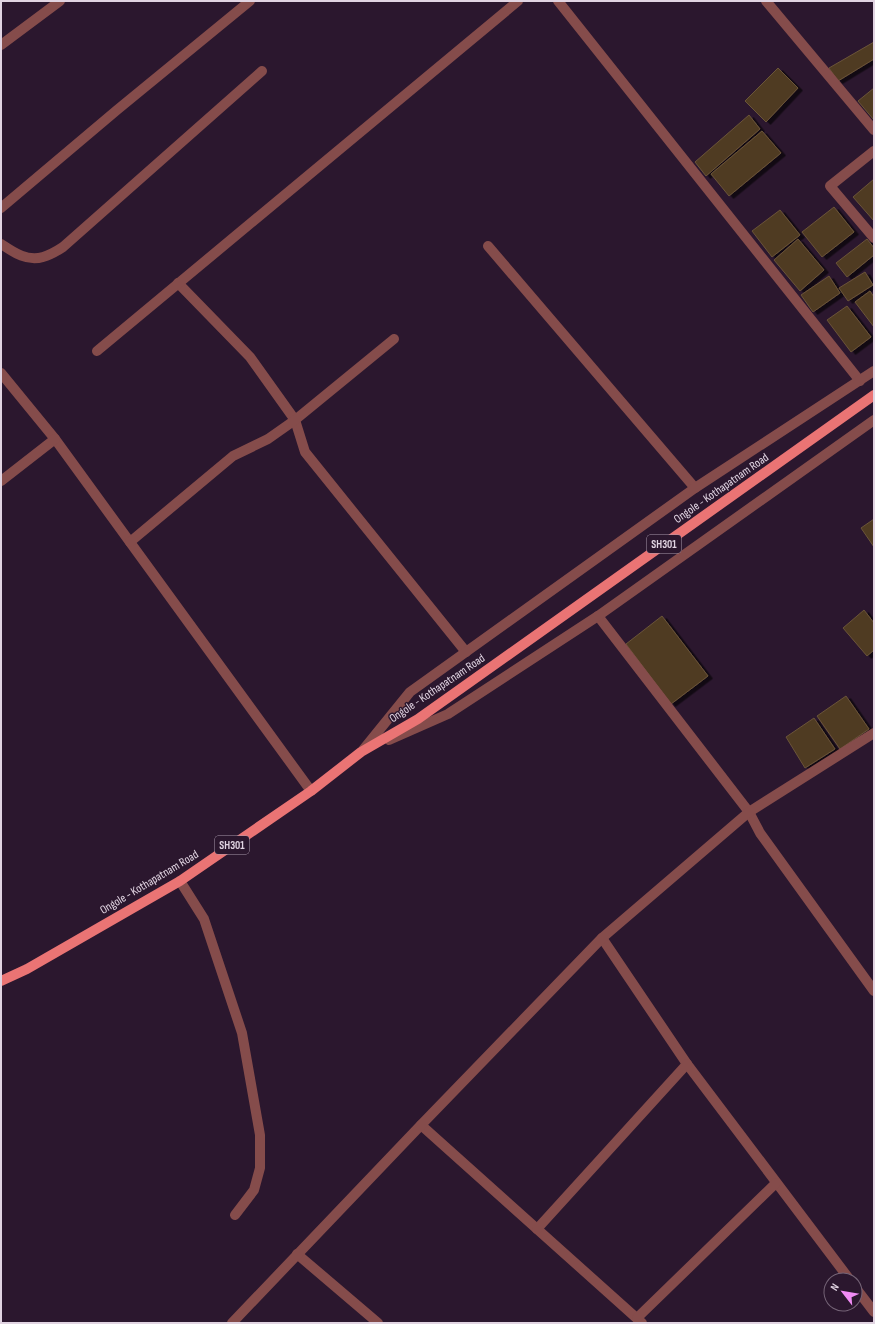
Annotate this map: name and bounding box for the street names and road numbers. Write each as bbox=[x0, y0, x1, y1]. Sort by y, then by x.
street label: Ongole - Kothapatnam Road bbox=[671, 450, 772, 527]
road number: SH301 bbox=[647, 535, 681, 553]
street label: Ongole - Kothapatnam Road bbox=[387, 651, 488, 726]
road number: SH301 bbox=[215, 836, 249, 854]
street label: Ongole - Kothapatnam Road bbox=[97, 847, 201, 918]

